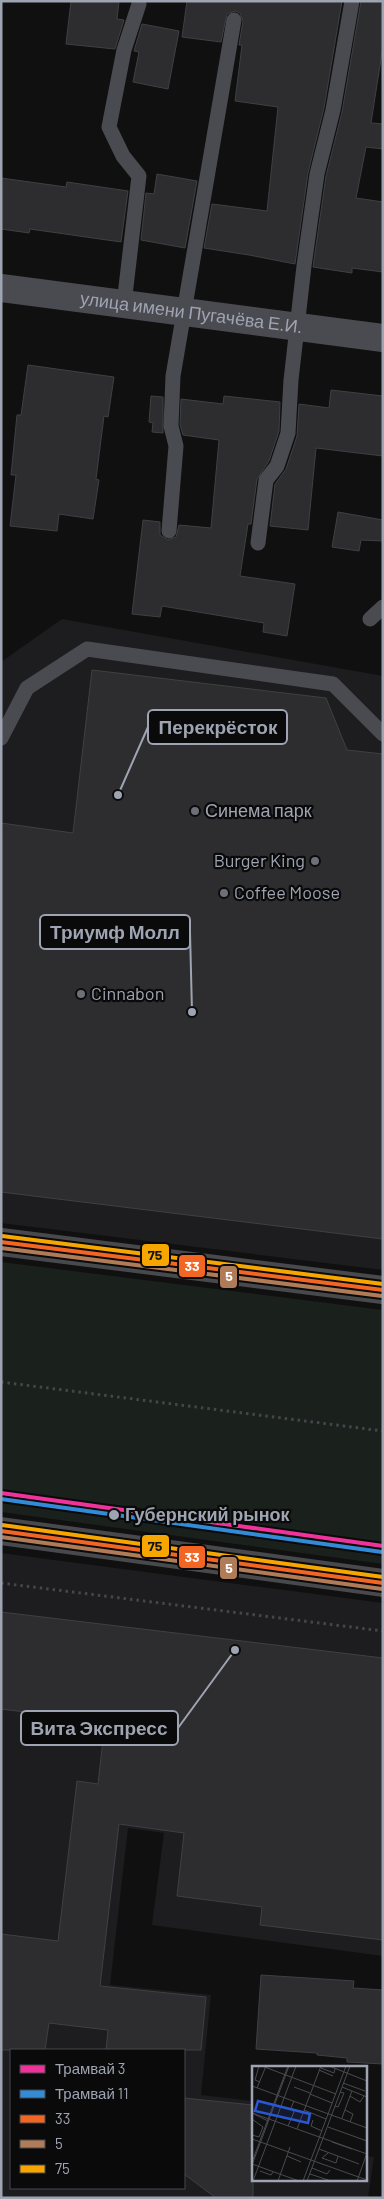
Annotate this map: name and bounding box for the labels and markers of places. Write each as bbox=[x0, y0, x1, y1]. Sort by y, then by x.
callout: Перекрёсток bbox=[148, 710, 287, 744]
place label: Синема парк bbox=[205, 799, 312, 821]
marker: Синема парк bbox=[189, 805, 201, 817]
place label: Burger King bbox=[214, 849, 305, 871]
marker: Burger King bbox=[309, 855, 321, 867]
place label: Coffee Moose bbox=[234, 881, 340, 903]
marker: Coffee Moose bbox=[218, 887, 230, 899]
callout: Триумф Молл bbox=[40, 915, 190, 949]
place label: Cinnabon bbox=[91, 982, 164, 1004]
marker: Cinnabon bbox=[75, 988, 87, 1000]
place label: Губернский рынок bbox=[125, 1503, 291, 1525]
marker: Губернский рынок bbox=[107, 1508, 121, 1522]
callout: Вита Экспресс bbox=[21, 1711, 178, 1745]

